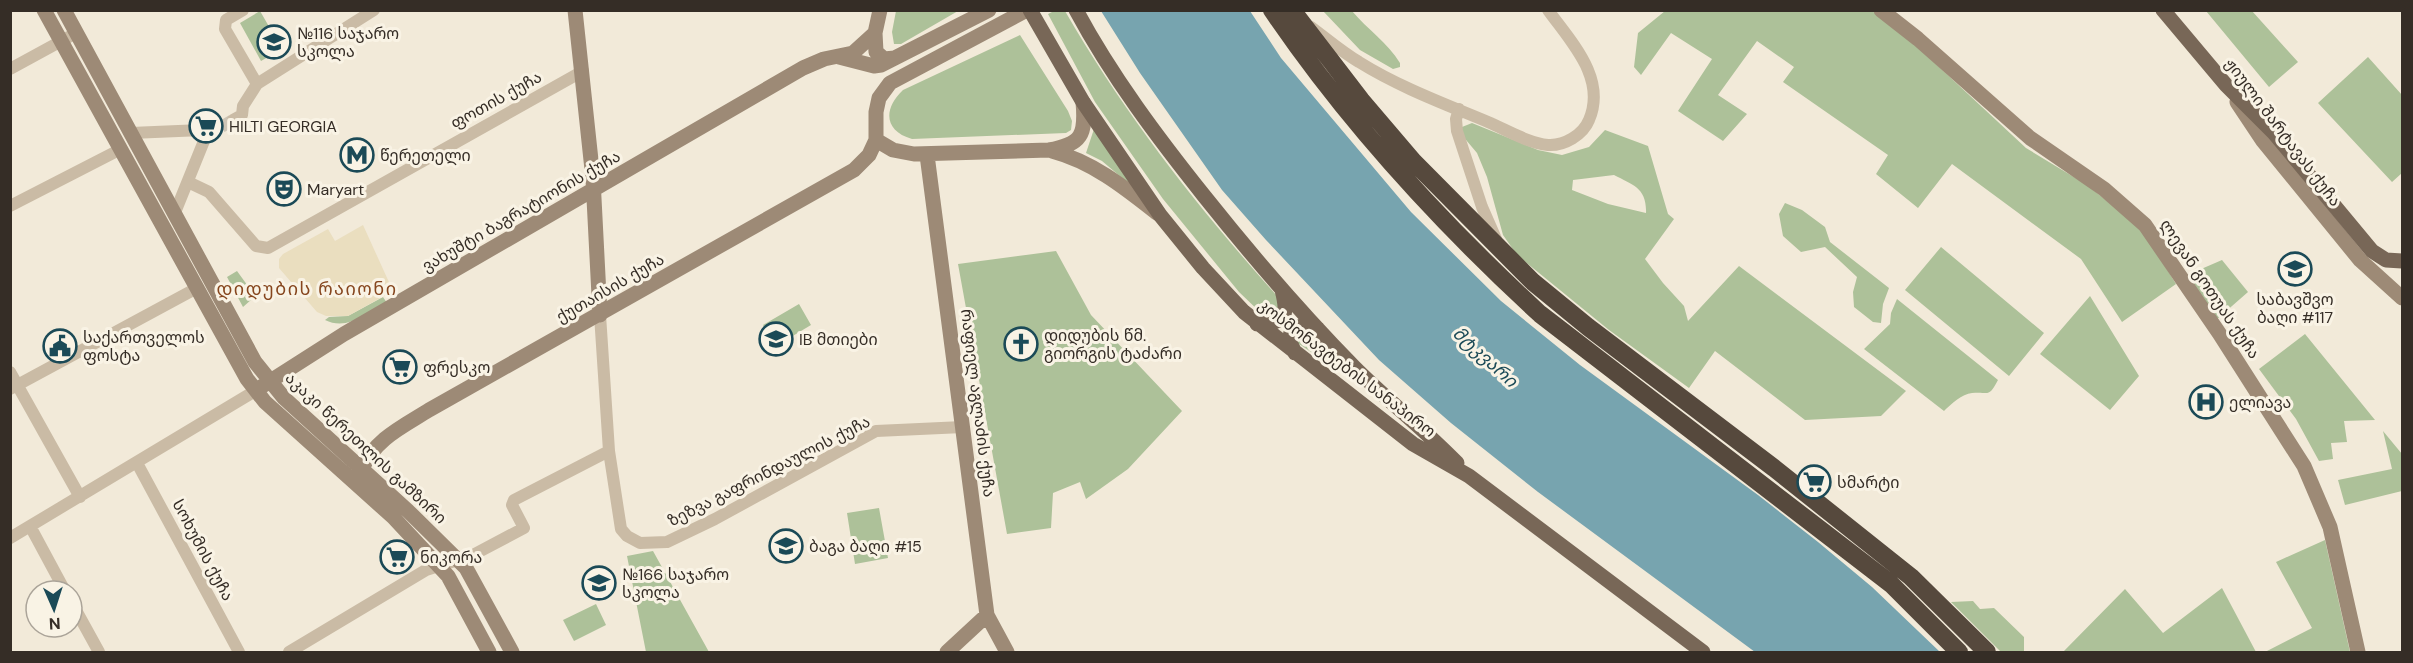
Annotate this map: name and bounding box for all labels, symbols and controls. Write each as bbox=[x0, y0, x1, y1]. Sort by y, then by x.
place label: №116 საჯარო სკოლა bbox=[297, 23, 399, 62]
school or university icon: №116 საჯარო სკოლა bbox=[256, 24, 292, 60]
street label: ჟიული შარტავას ქუჩა bbox=[2220, 54, 2346, 210]
street label: ფოთის ქუჩა bbox=[447, 66, 545, 134]
supermarket icon: HILTI GEORGIA bbox=[188, 108, 224, 144]
place label: HILTI GEORGIA bbox=[229, 116, 337, 137]
metro station icon: წერეთელი bbox=[339, 137, 375, 173]
place label: წერეთელი bbox=[380, 145, 471, 166]
street label: ვახუშტი ბაგრატიონის ქუჩა bbox=[418, 145, 624, 277]
theatre icon: Maryart bbox=[266, 171, 302, 207]
place label: Maryart bbox=[307, 179, 364, 200]
street label: ლევან გოთუას ქუჩა bbox=[2155, 215, 2265, 363]
street label: ქუთაისის ქუჩა bbox=[552, 249, 668, 327]
school or university icon: საბავშვო ბაღი #117 bbox=[2277, 251, 2313, 287]
district label: დიდუბის რაიონი bbox=[216, 277, 398, 301]
place label: საბავშვო ბაღი #117 bbox=[2256, 289, 2334, 328]
street label: კოსმონავტების სანაპირო bbox=[1254, 294, 1440, 442]
street label: რაფიელ აგლაძის ქუჩა bbox=[956, 308, 1000, 498]
school or university icon: IB მთიები bbox=[758, 321, 794, 357]
water label: მტკვარი bbox=[1447, 321, 1523, 393]
place label: დიდუბის წმ. გიორგის ტაძარი bbox=[1044, 325, 1182, 364]
church icon: დიდუბის წმ. გიორგის ტაძარი bbox=[1003, 326, 1039, 362]
place label: საქართველოს ფოსტა bbox=[83, 327, 205, 366]
public building icon: საქართველოს ფოსტა bbox=[42, 328, 78, 364]
place label: IB მთიები bbox=[799, 329, 878, 350]
supermarket icon: ფრესკო bbox=[382, 349, 418, 385]
place label: ფრესკო bbox=[423, 357, 490, 378]
street label: აკაკი წერეთლის გამზირი bbox=[281, 368, 451, 528]
hospital icon: ელიავა bbox=[2188, 384, 2224, 420]
place label: ელიავა bbox=[2229, 392, 2291, 413]
street label: ზეზვა გაფრინდაულის ქუჩა bbox=[664, 411, 874, 531]
supermarket icon: სმარტი bbox=[1796, 464, 1832, 500]
place label: სმარტი bbox=[1837, 472, 1899, 493]
street label: სოხუმის ქუჩა bbox=[167, 496, 239, 604]
school or university icon: ბაგა ბაღი #15 bbox=[768, 528, 804, 564]
place label: ბაგა ბაღი #15 bbox=[809, 536, 922, 557]
supermarket icon: ნიკორა bbox=[379, 539, 415, 575]
place label: ნიკორა bbox=[420, 547, 482, 568]
place label: №166 საჯარო სკოლა bbox=[622, 564, 729, 603]
school or university icon: №166 საჯარო სკოლა bbox=[581, 565, 617, 601]
north arrow bbox=[24, 579, 84, 639]
text: N bbox=[48, 613, 61, 634]

